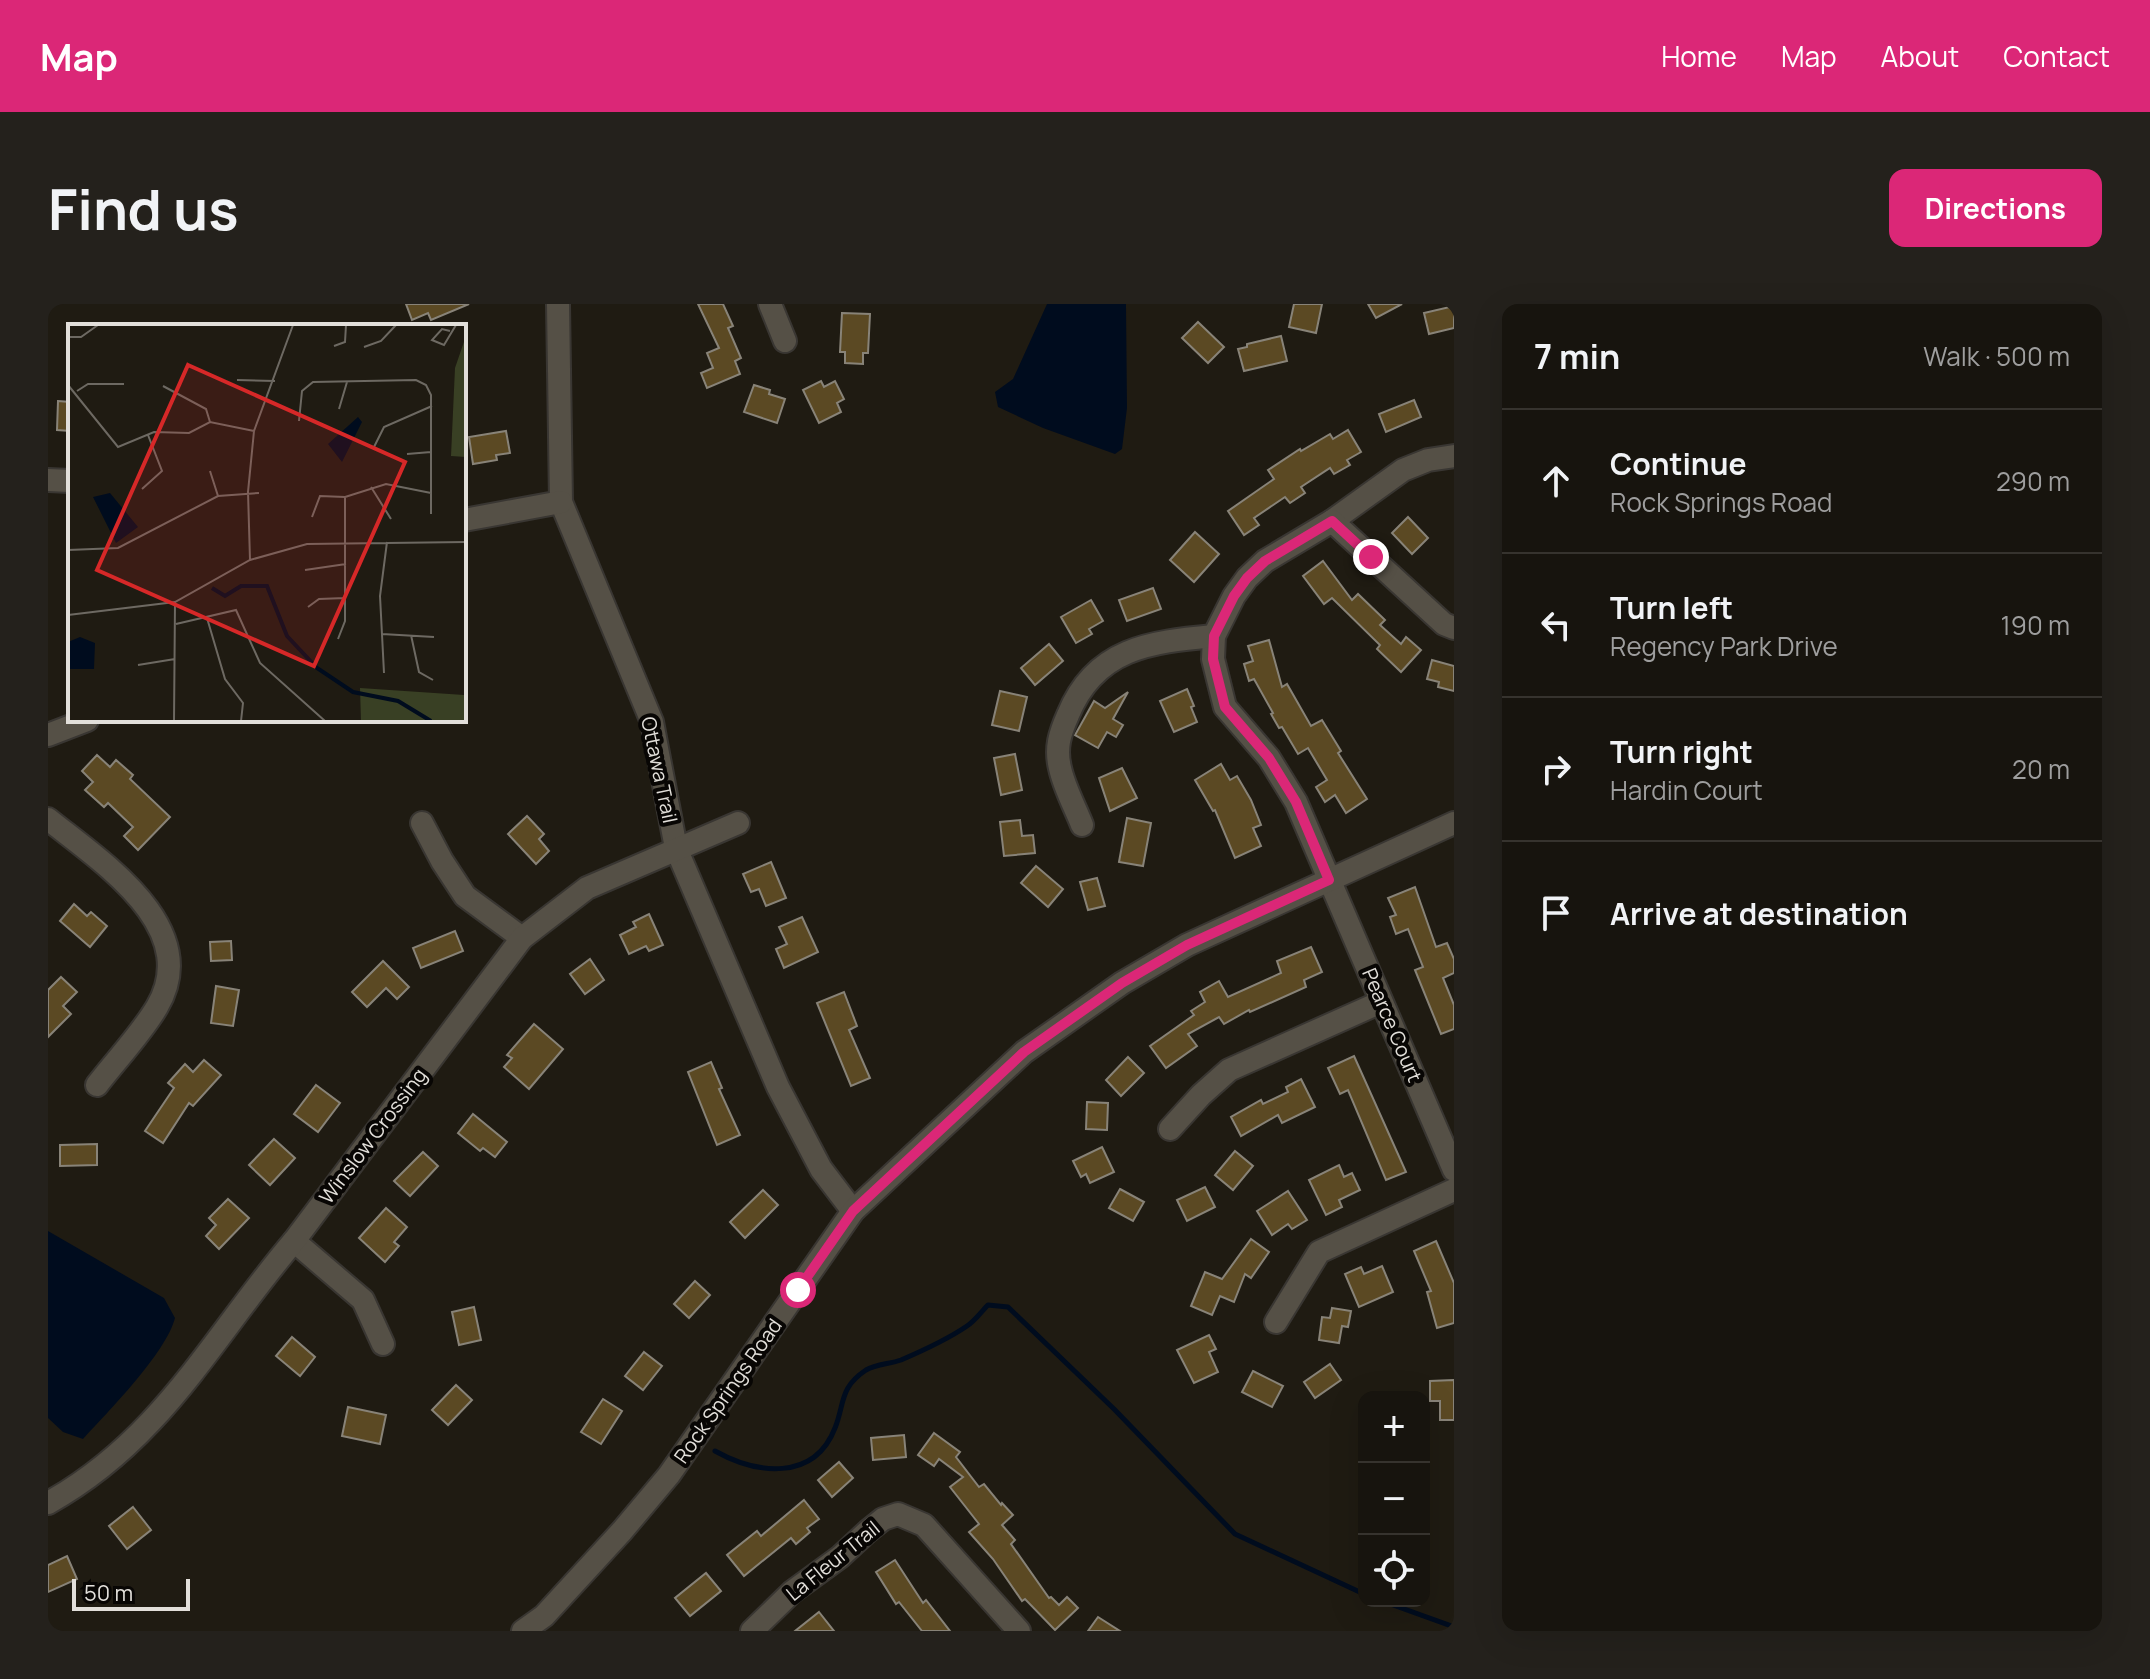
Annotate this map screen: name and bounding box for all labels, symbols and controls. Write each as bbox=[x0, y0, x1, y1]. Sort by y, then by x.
text: Map bbox=[40, 30, 118, 82]
text: Home bbox=[1661, 37, 1737, 75]
text: Map bbox=[1781, 37, 1837, 75]
text: About bbox=[1881, 37, 1959, 75]
text: Contact bbox=[2003, 37, 2110, 75]
button: Directions bbox=[1889, 169, 2102, 247]
text: Find us bbox=[48, 170, 239, 247]
inset map bbox=[68, 324, 466, 722]
text: 7 min bbox=[1534, 333, 1620, 379]
text: Walk · 500 m bbox=[1923, 338, 2070, 374]
text: Continue bbox=[1610, 443, 1746, 484]
icon: ahead bbox=[1534, 459, 1578, 503]
text: 290 m bbox=[1996, 463, 2070, 499]
text: Rock Springs Road bbox=[1610, 484, 1832, 520]
route end bbox=[1353, 539, 1389, 575]
text: Turn left bbox=[1610, 587, 1733, 628]
icon: left bbox=[1534, 603, 1578, 647]
text: 190 m bbox=[2001, 607, 2070, 643]
text: Regency Park Drive bbox=[1610, 628, 1838, 664]
street label: Ottawa Trail bbox=[635, 714, 684, 826]
text: Turn right bbox=[1610, 731, 1753, 772]
icon: right bbox=[1534, 747, 1578, 791]
text: 20 m bbox=[2012, 751, 2070, 787]
text: Hardin Court bbox=[1610, 772, 1763, 808]
icon: arrive bbox=[1534, 891, 1578, 935]
text: Arrive at destination bbox=[1610, 893, 1908, 934]
street label: Pearce Court bbox=[1356, 964, 1429, 1086]
street label: Winslow Crossing bbox=[313, 1062, 433, 1209]
route start bbox=[780, 1272, 816, 1308]
street label: Rock Springs Road bbox=[667, 1313, 788, 1469]
map controls bbox=[1358, 1391, 1430, 1607]
button: + bbox=[1358, 1391, 1430, 1463]
button: − bbox=[1358, 1463, 1430, 1535]
street label: La Fleur Trail bbox=[780, 1515, 885, 1607]
button: locate bbox=[1358, 1535, 1430, 1607]
scale bar bbox=[72, 1575, 190, 1611]
text: 50 m bbox=[84, 1578, 133, 1608]

